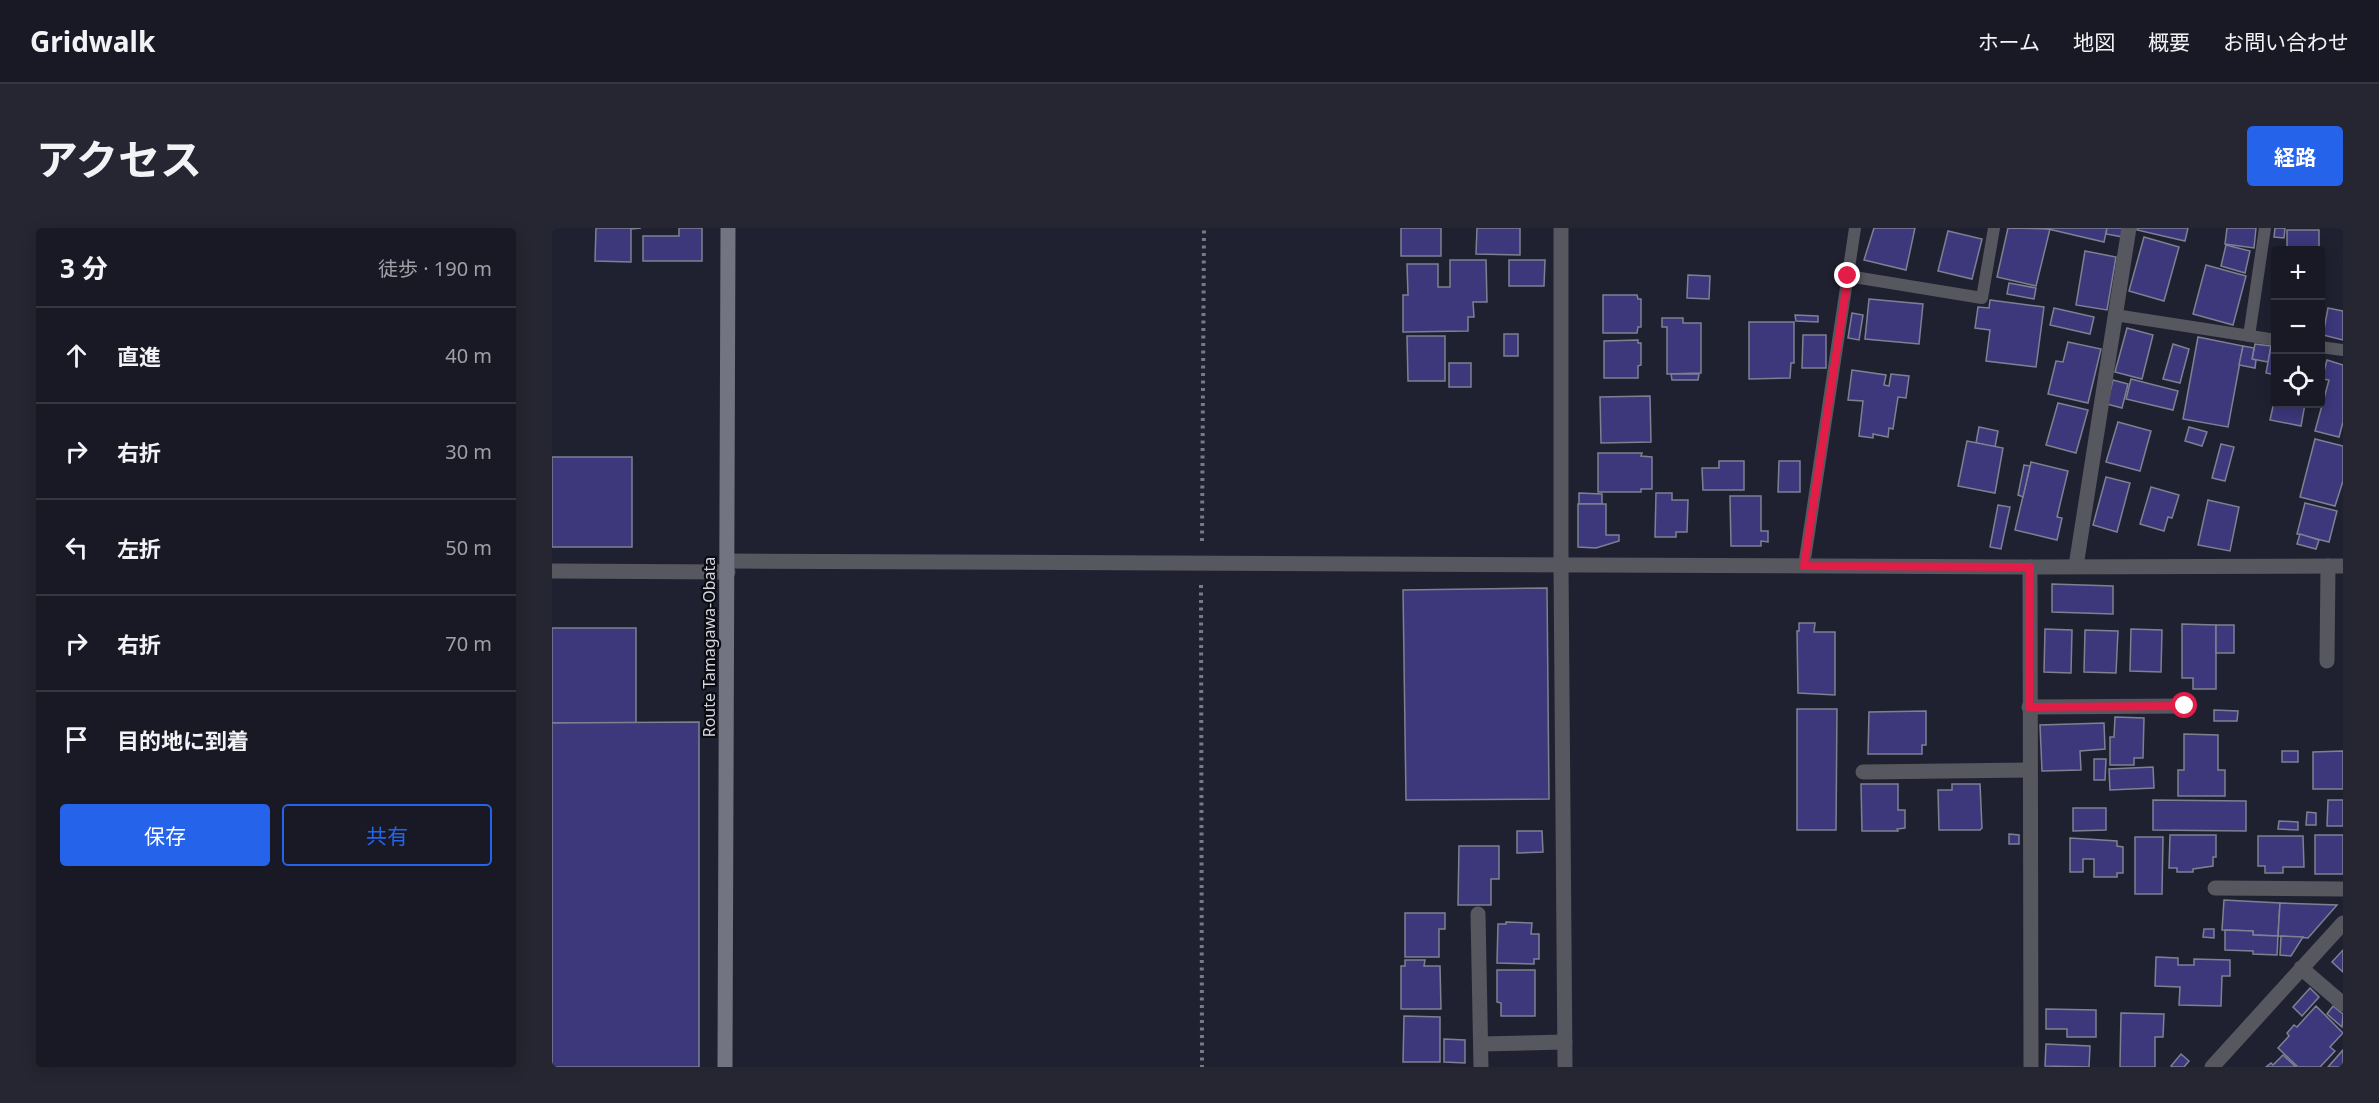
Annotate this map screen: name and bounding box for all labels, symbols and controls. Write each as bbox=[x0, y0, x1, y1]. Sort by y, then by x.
text: Gridwalk bbox=[30, 22, 155, 60]
text: ホーム bbox=[1978, 28, 2040, 56]
text: 地図 bbox=[2073, 28, 2115, 56]
text: 概要 bbox=[2148, 28, 2190, 56]
text: お問い合わせ bbox=[2223, 28, 2349, 56]
button: 経路 bbox=[2247, 126, 2343, 186]
text: アクセス bbox=[36, 130, 202, 187]
map controls bbox=[2271, 246, 2325, 408]
button: + bbox=[2271, 246, 2325, 300]
text: 3 分 bbox=[60, 250, 108, 286]
text: 徒歩 · 190 m bbox=[378, 255, 492, 282]
route end bbox=[1834, 262, 1860, 288]
button: − bbox=[2271, 300, 2325, 354]
icon: ahead bbox=[60, 339, 93, 372]
text: 直進 bbox=[117, 341, 161, 371]
text: 40 m bbox=[445, 342, 492, 369]
button: locate bbox=[2271, 354, 2325, 408]
icon: right bbox=[60, 435, 93, 468]
text: 右折 bbox=[117, 437, 161, 467]
text: 30 m bbox=[445, 438, 492, 465]
icon: left bbox=[60, 531, 93, 564]
text: 左折 bbox=[117, 533, 161, 563]
text: 50 m bbox=[445, 534, 492, 561]
street label: Route Tamagawa-Obata bbox=[698, 557, 720, 737]
icon: right bbox=[60, 627, 93, 660]
text: 右折 bbox=[117, 629, 161, 659]
text: 70 m bbox=[445, 630, 492, 657]
route start bbox=[2171, 692, 2197, 718]
icon: arrive bbox=[60, 723, 93, 756]
text: 目的地に到着 bbox=[117, 725, 249, 755]
button: 保存 bbox=[60, 804, 270, 866]
button: 共有 bbox=[282, 804, 492, 866]

